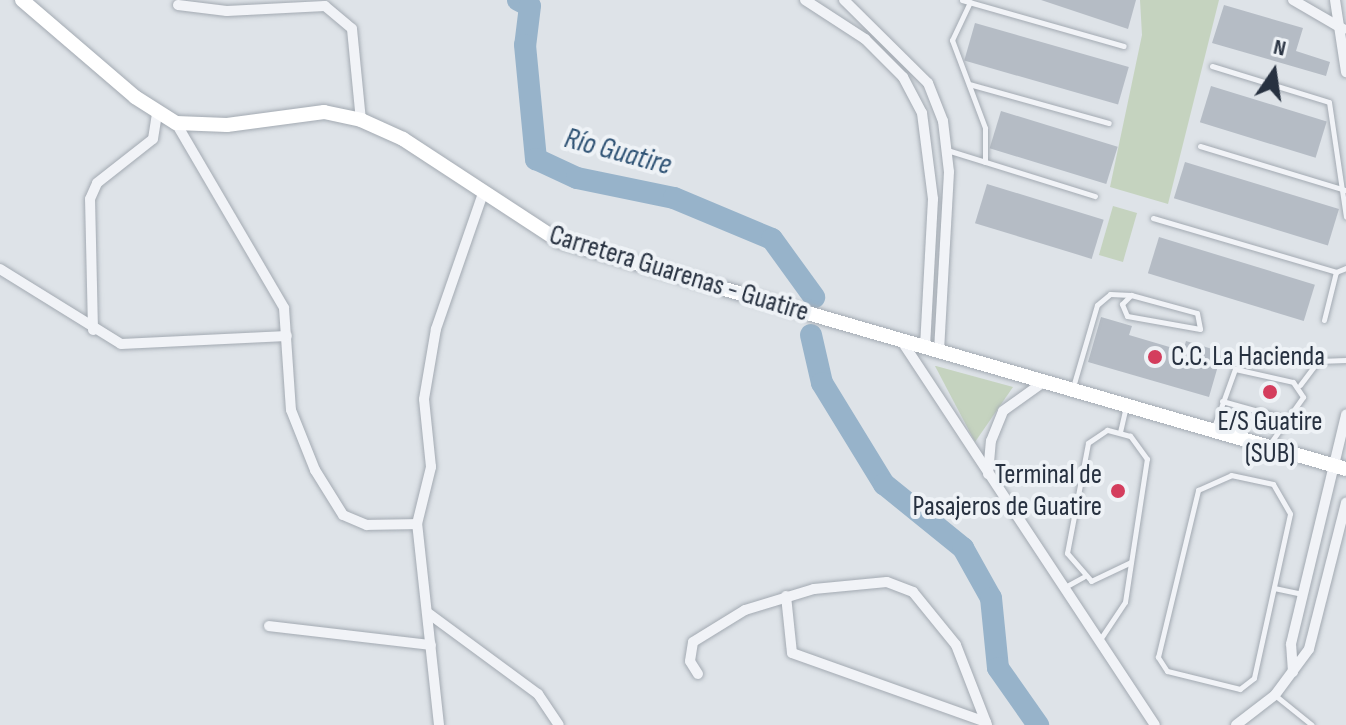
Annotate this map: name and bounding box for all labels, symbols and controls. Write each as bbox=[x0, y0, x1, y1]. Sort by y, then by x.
north arrow bbox=[1234, 32, 1314, 112]
text: N bbox=[1271, 34, 1288, 63]
water label: Río Guatire bbox=[561, 120, 675, 184]
street label: Carretera Guarenas - Guatire bbox=[545, 219, 813, 329]
place label: C.C. La Hacienda bbox=[1171, 340, 1325, 374]
marker: C.C. La Hacienda bbox=[1146, 348, 1164, 366]
marker: E/S Guatire (SUB) bbox=[1261, 383, 1279, 401]
place label: E/S Guatire (SUB) bbox=[1217, 405, 1323, 471]
place label: Terminal de Pasajeros de Guatire bbox=[913, 458, 1102, 524]
marker: Terminal de Pasajeros de Guatire bbox=[1109, 482, 1127, 500]

